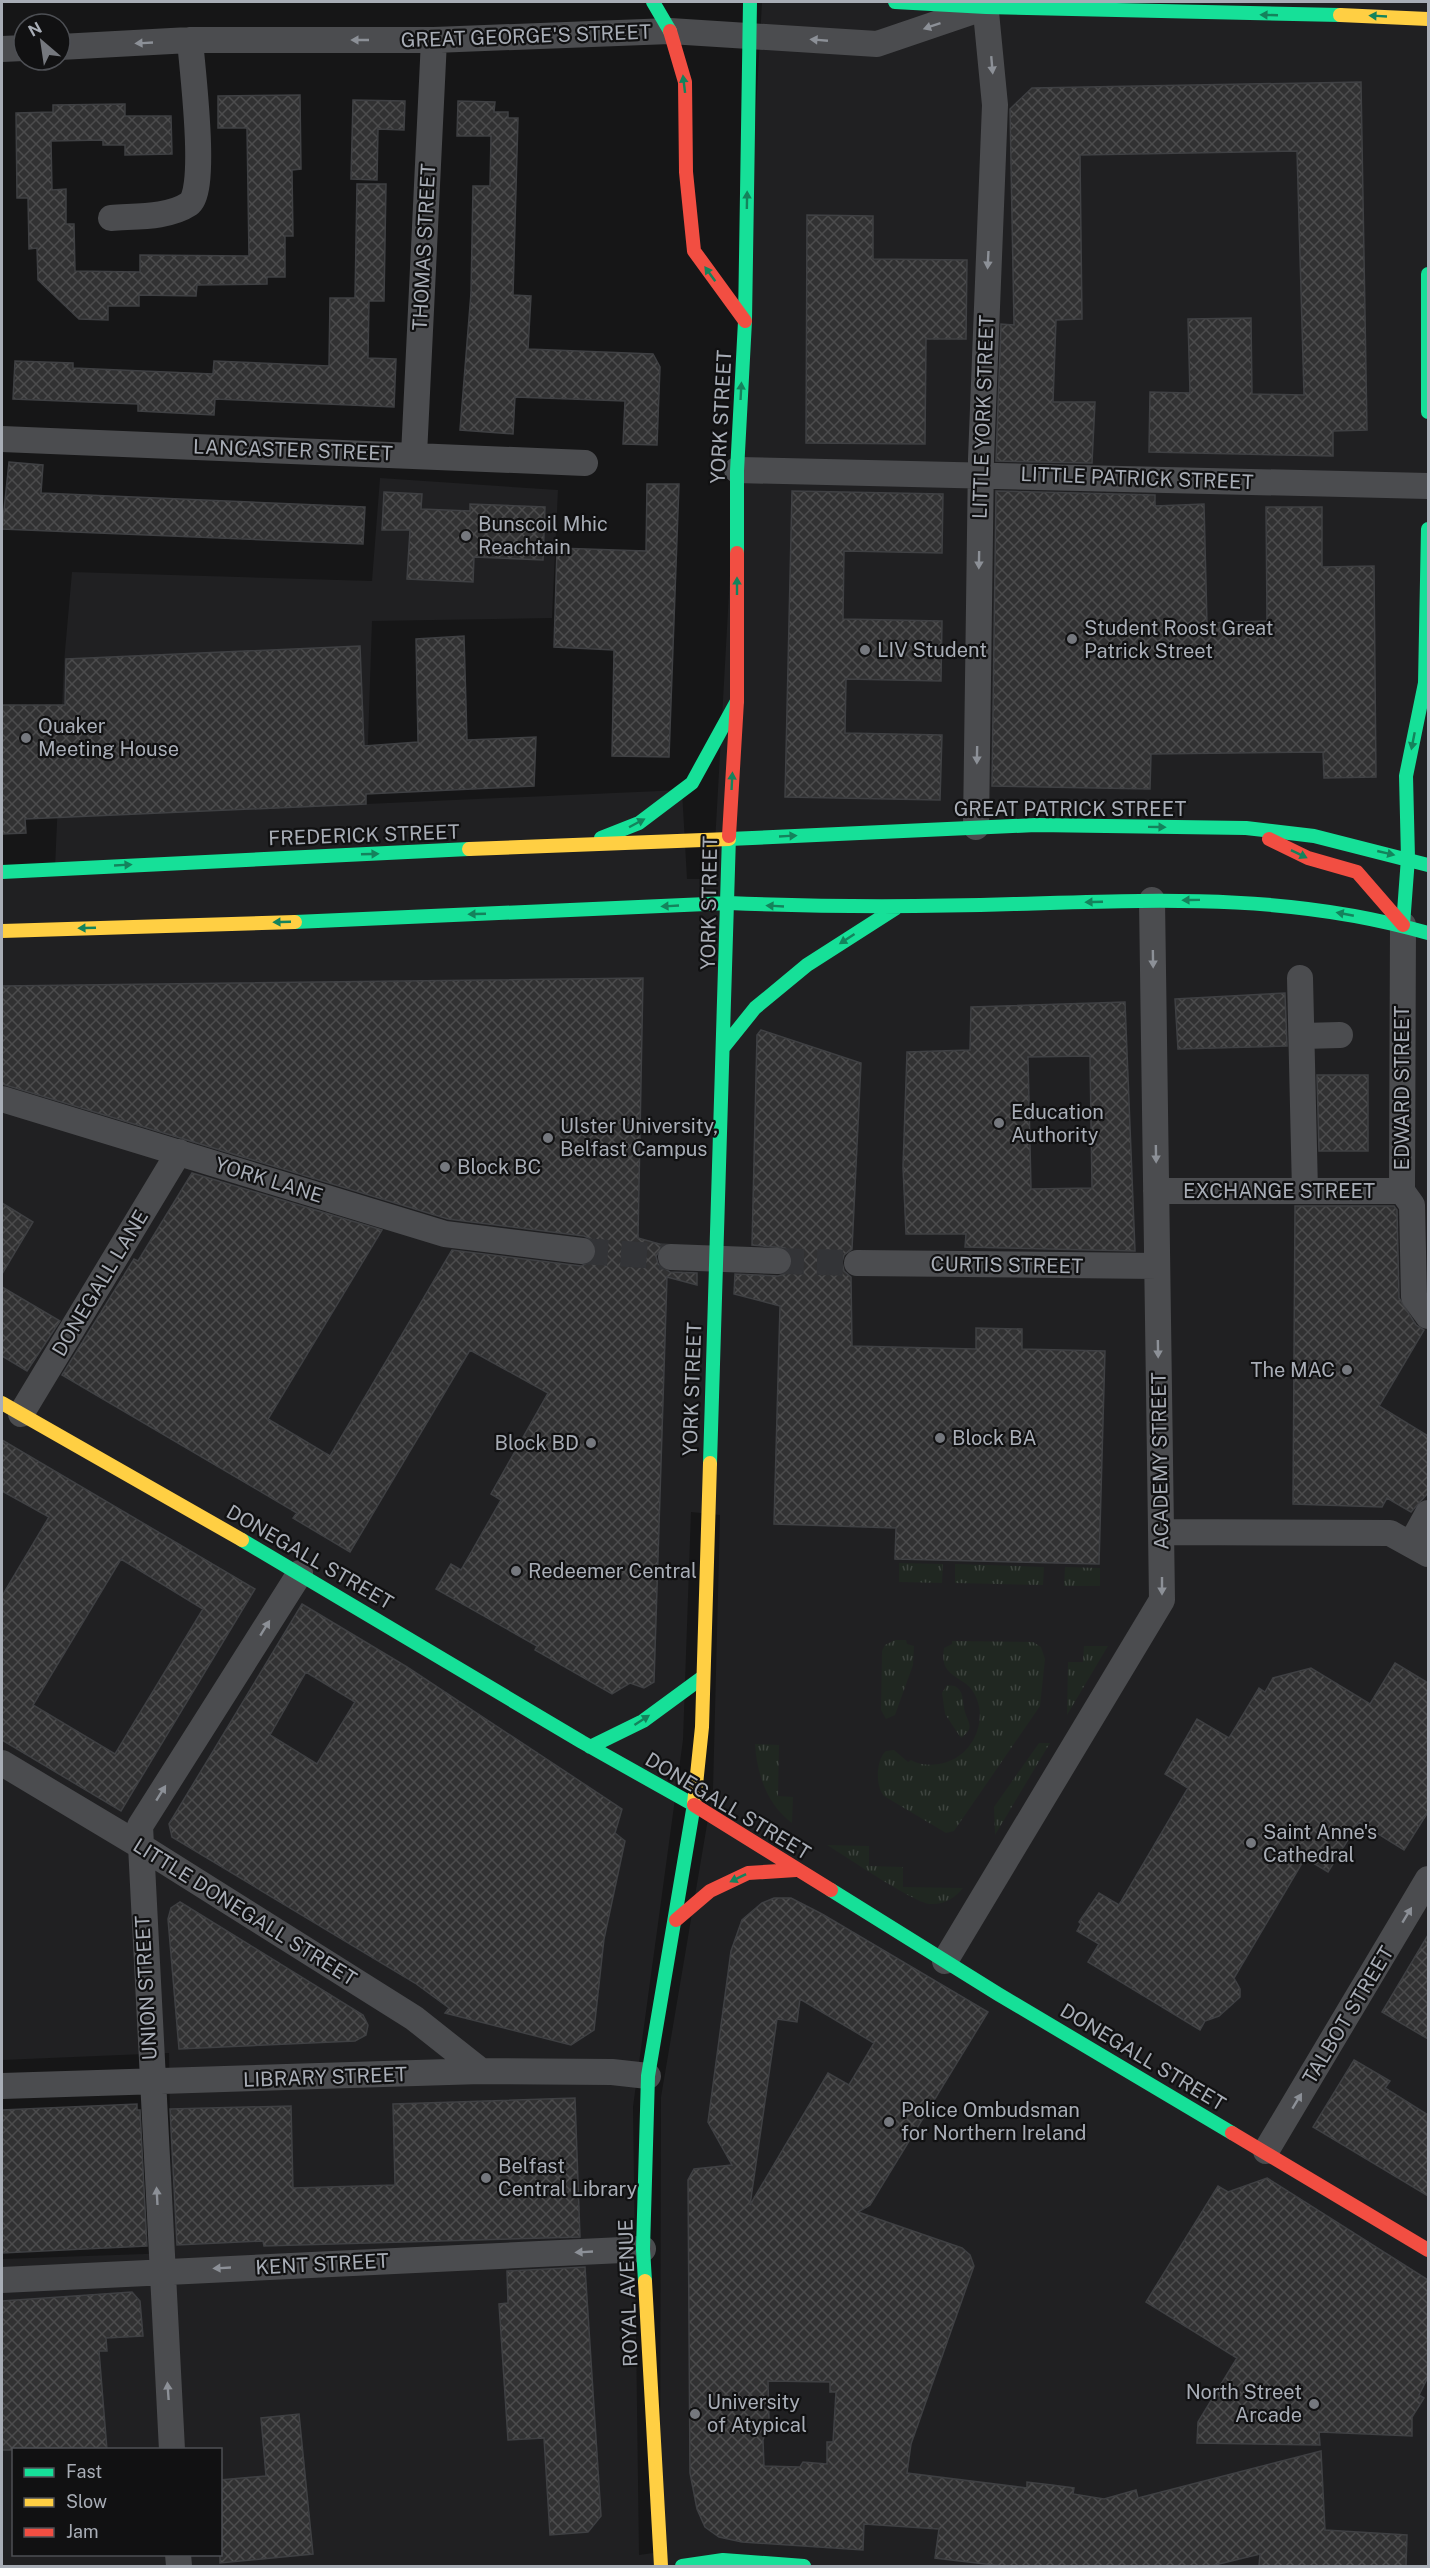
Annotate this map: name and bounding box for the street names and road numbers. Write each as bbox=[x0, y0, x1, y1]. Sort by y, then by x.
street label: GREAT GEORGE'S STREET bbox=[400, 20, 652, 52]
street label: THOMAS STREET bbox=[408, 163, 440, 331]
street label: LITTLE YORK STREET bbox=[967, 314, 999, 519]
street label: YORK STREET bbox=[706, 349, 736, 485]
street label: LANCASTER STREET bbox=[193, 435, 394, 465]
street label: LITTLE PATRICK STREET bbox=[1020, 462, 1254, 494]
street label: GREAT PATRICK STREET bbox=[954, 797, 1186, 821]
street label: FREDERICK STREET bbox=[268, 820, 460, 850]
street label: YORK STREET bbox=[696, 836, 722, 970]
street label: EDWARD STREET bbox=[1390, 1005, 1414, 1170]
street label: YORK LANE bbox=[212, 1152, 326, 1208]
street label: EXCHANGE STREET bbox=[1183, 1179, 1375, 1203]
street label: DONEGALL LANE bbox=[47, 1205, 153, 1361]
street label: CURTIS STREET bbox=[931, 1252, 1084, 1278]
street label: YORK STREET bbox=[678, 1322, 706, 1456]
street label: ACADEMY STREET bbox=[1146, 1372, 1174, 1550]
street label: DONEGALL STREET bbox=[222, 1499, 398, 1615]
street label: DONEGALL STREET bbox=[641, 1747, 815, 1865]
street label: LITTLE DONEGALL STREET bbox=[129, 1833, 361, 1991]
street label: UNION STREET bbox=[130, 1915, 162, 2061]
street label: TALBOT STREET bbox=[1297, 1942, 1399, 2088]
street label: DONEGALL STREET bbox=[1056, 1998, 1230, 2116]
street label: LIBRARY STREET bbox=[242, 2062, 408, 2092]
street label: ROYAL AVENUE bbox=[613, 2219, 643, 2367]
street label: KENT STREET bbox=[255, 2249, 389, 2279]

